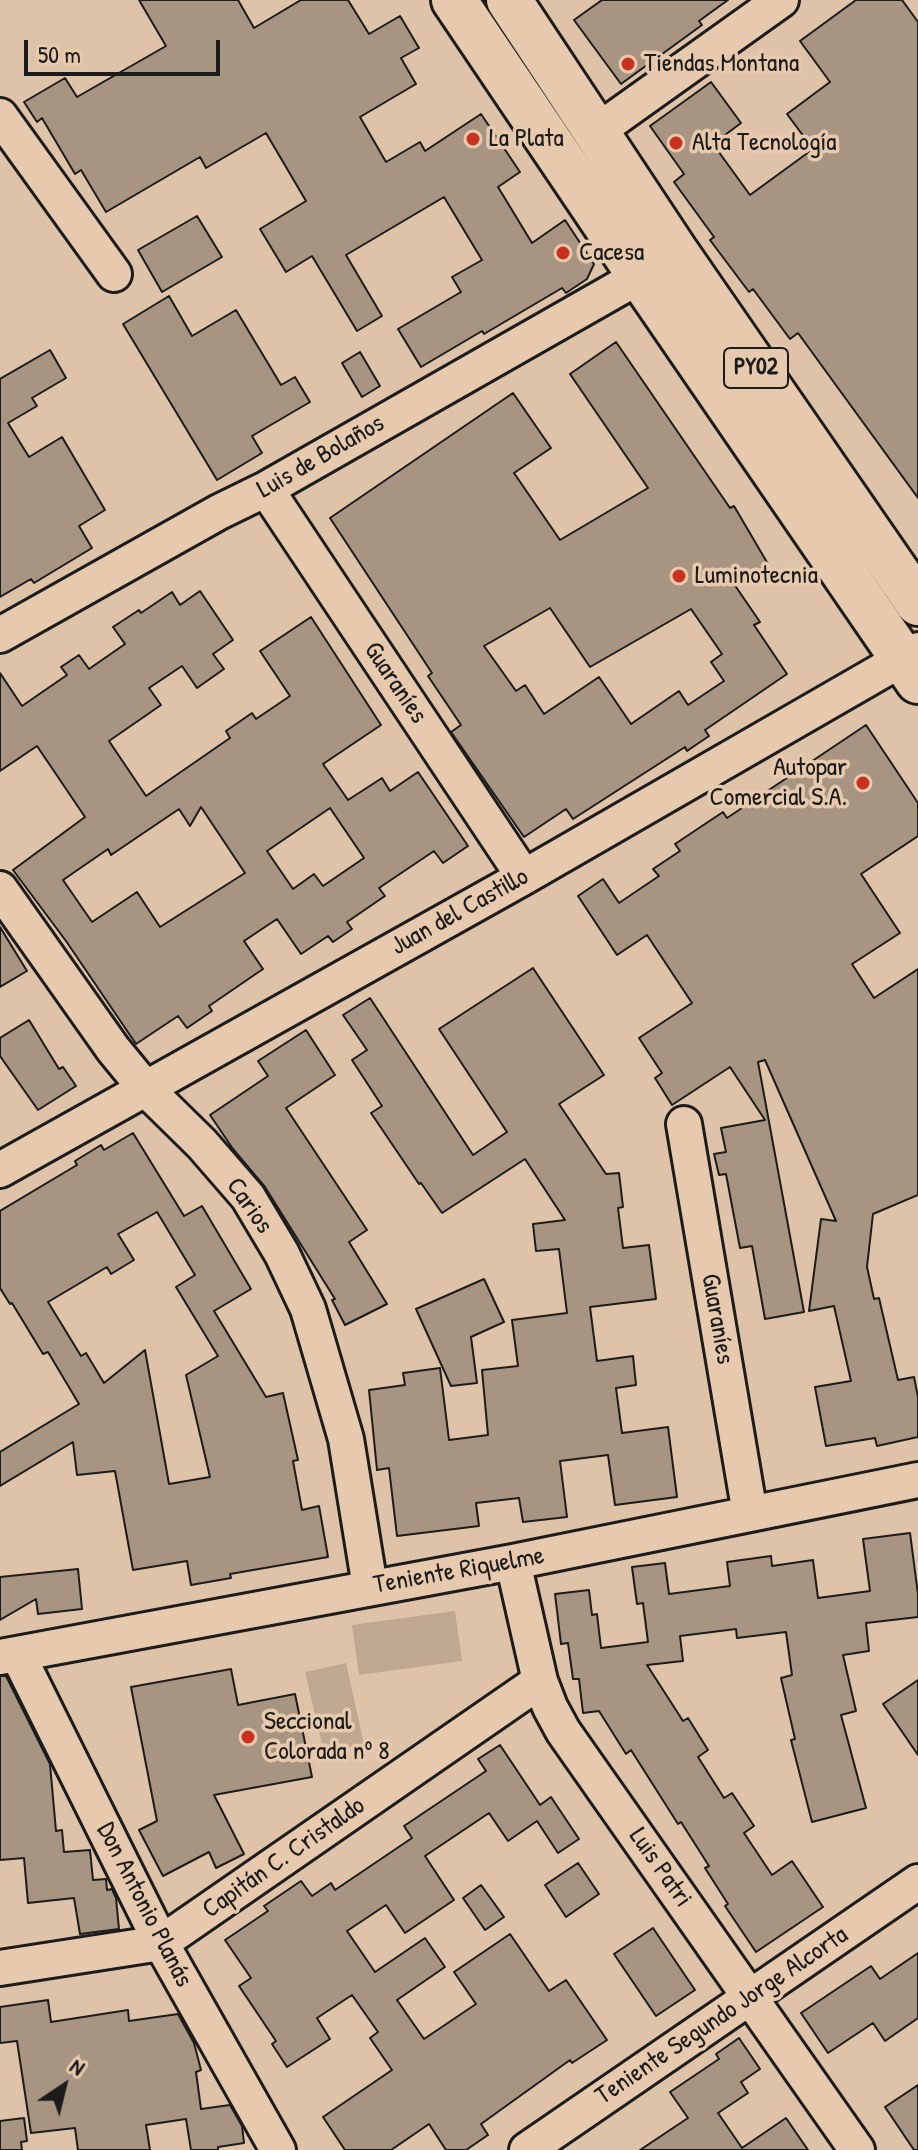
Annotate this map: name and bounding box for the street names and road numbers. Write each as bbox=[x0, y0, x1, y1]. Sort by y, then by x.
road number: PY02 bbox=[724, 348, 788, 388]
street label: Luis de Bolaños bbox=[252, 408, 390, 506]
street label: Guaraníes bbox=[357, 636, 433, 730]
street label: Juan del Castillo bbox=[386, 861, 534, 963]
street label: Carios bbox=[219, 1172, 279, 1240]
street label: Guaraníes bbox=[694, 1271, 740, 1367]
street label: Teniente Riquelme bbox=[371, 1541, 547, 1601]
street label: Capitán C. Cristaldo bbox=[197, 1790, 371, 1926]
street label: Don Antonio Planás bbox=[89, 1818, 199, 1992]
street label: Luis Patri bbox=[622, 1822, 698, 1914]
street label: Teniente Segundo Jorge Alcorta bbox=[590, 1920, 854, 2112]

